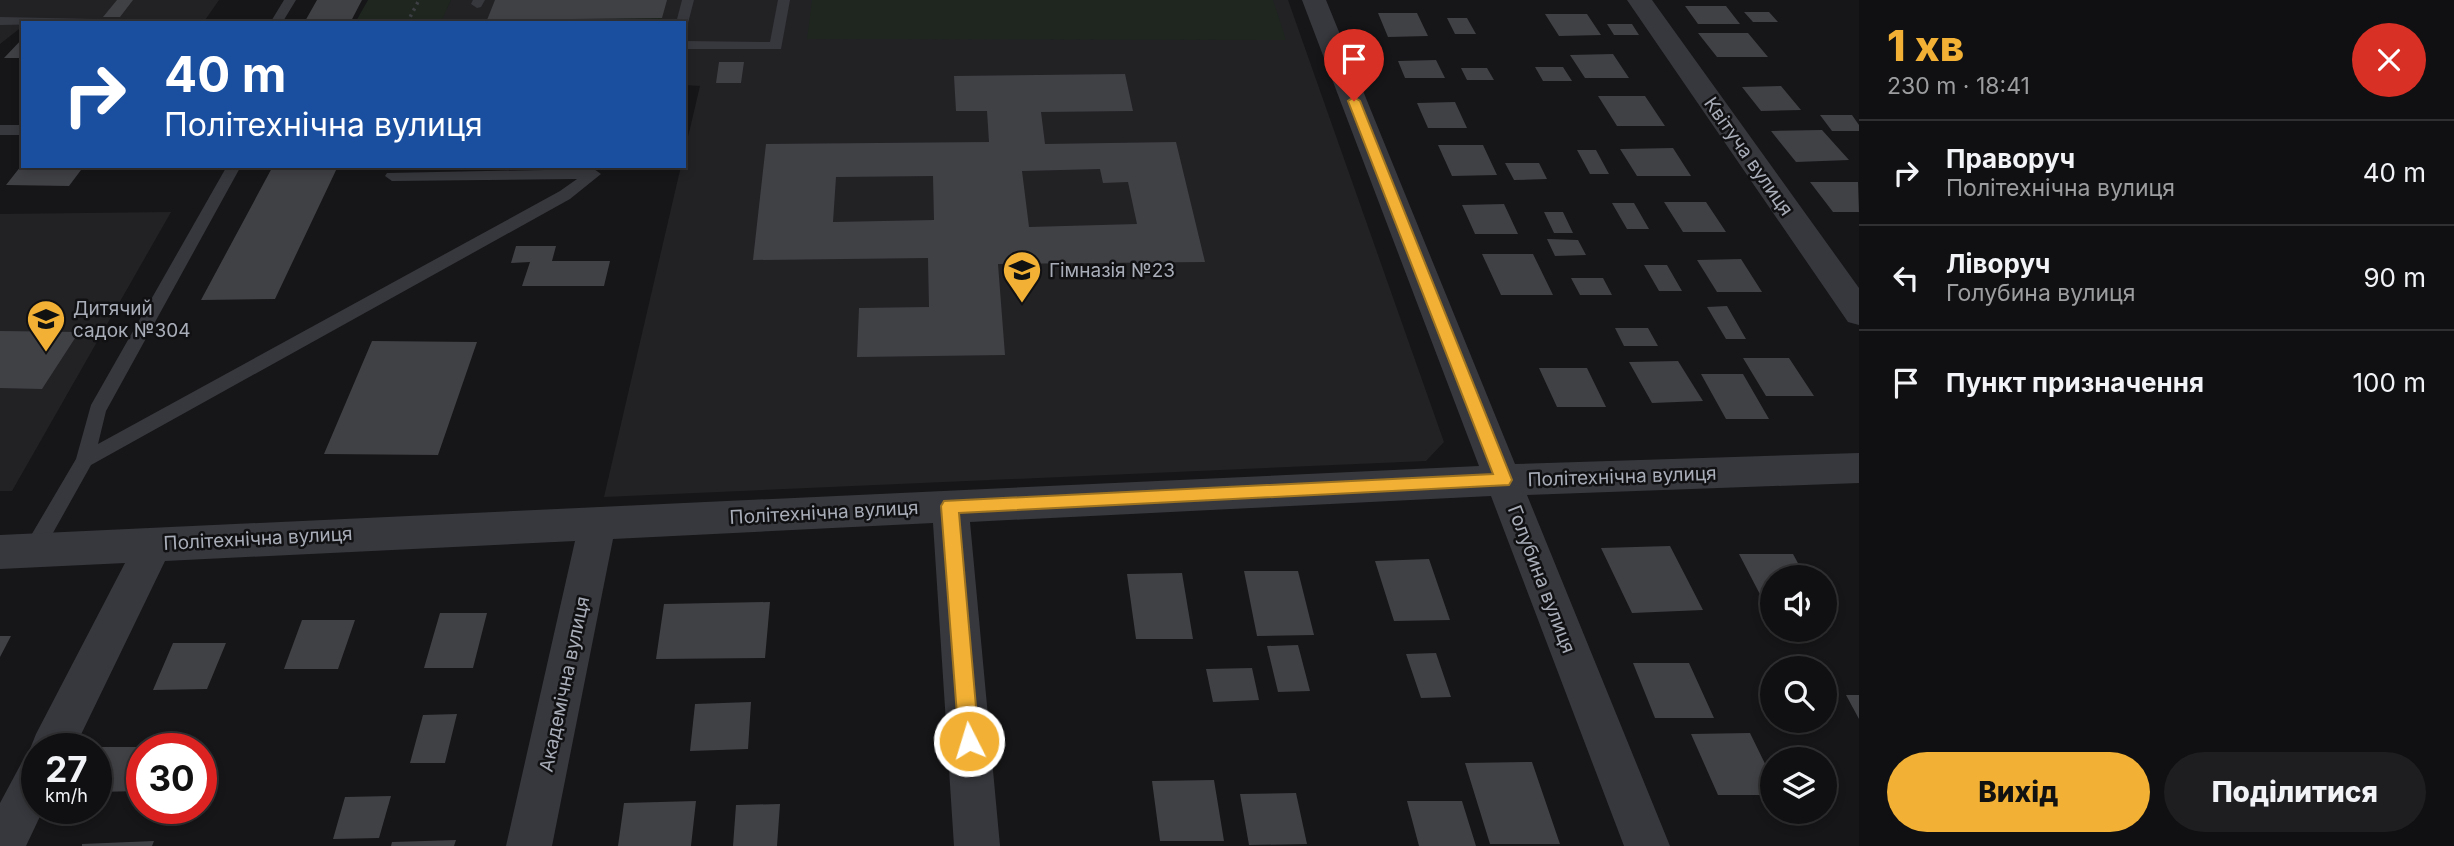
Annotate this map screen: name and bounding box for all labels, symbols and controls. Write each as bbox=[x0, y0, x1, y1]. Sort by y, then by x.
text: 1 хв bbox=[1887, 20, 1964, 71]
button: close bbox=[2352, 23, 2426, 97]
pin bbox=[1324, 29, 1384, 101]
icon: arrive bbox=[1335, 40, 1373, 78]
text: 40 m bbox=[164, 45, 287, 104]
icon: right bbox=[49, 49, 140, 140]
text: 230 m · 18:41 bbox=[1887, 72, 2030, 100]
street label: Квітуча вулиця bbox=[1699, 93, 1798, 220]
text: Політехнічна вулиця bbox=[164, 105, 483, 144]
text: Праворуч bbox=[1946, 143, 2075, 174]
icon: right bbox=[1887, 154, 1925, 192]
text: 40 m bbox=[2363, 157, 2426, 188]
text: Політехнічна вулиця bbox=[1946, 174, 2175, 202]
text: Ліворуч bbox=[1946, 248, 2050, 279]
school or university icon: Гімназія №23 bbox=[1001, 249, 1043, 304]
place label: Гімназія №23 bbox=[1049, 259, 1175, 282]
icon: left bbox=[1887, 259, 1925, 297]
text: 90 m bbox=[2363, 262, 2426, 293]
text: Голубина вулиця bbox=[1946, 279, 2136, 307]
place label: Дитячий садок №304 bbox=[73, 297, 190, 342]
school or university icon: Дитячий садок №304 bbox=[25, 298, 67, 353]
icon: arrive bbox=[1887, 364, 1925, 402]
text: Пункт призначення bbox=[1946, 367, 2204, 398]
text: 100 m bbox=[2353, 367, 2426, 398]
street label: Політехнічна вулиця bbox=[1527, 462, 1717, 491]
street label: Політехнічна вулиця bbox=[729, 496, 919, 529]
street label: Голубина вулиця bbox=[1503, 502, 1580, 656]
street label: Політехнічна вулиця bbox=[163, 522, 353, 555]
map controls bbox=[1760, 565, 1837, 824]
button: sound bbox=[1760, 565, 1837, 642]
street label: Академічна вулиця bbox=[535, 594, 594, 774]
button: search bbox=[1760, 656, 1837, 733]
position arrow bbox=[932, 704, 1006, 778]
speed limit sign: 30 bbox=[126, 733, 217, 824]
button: layers bbox=[1760, 747, 1837, 824]
text: 27 bbox=[45, 748, 88, 790]
button: Вихід bbox=[1887, 752, 2150, 832]
button: Поділитися bbox=[2164, 752, 2426, 832]
text: km/h bbox=[45, 785, 88, 806]

